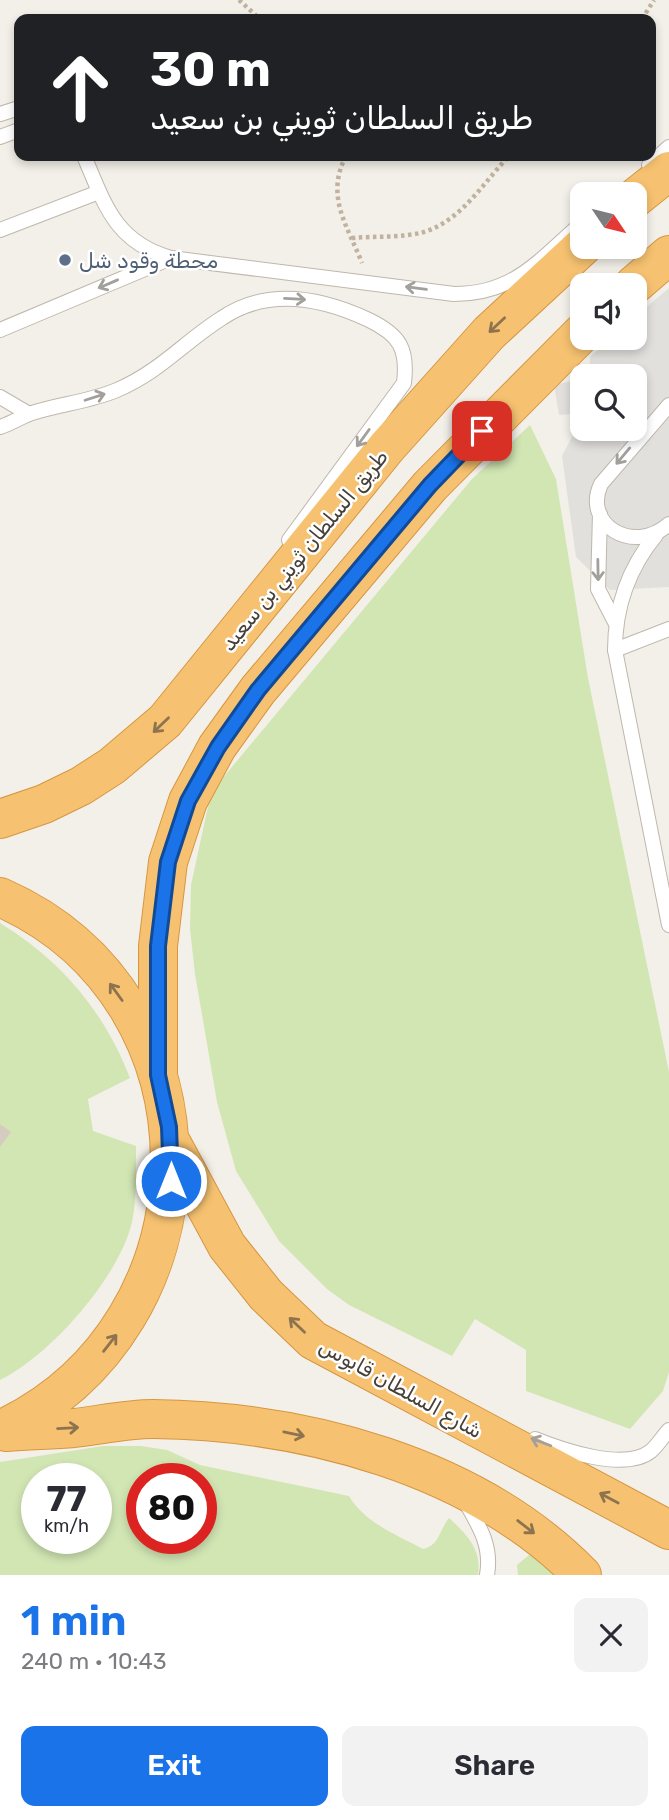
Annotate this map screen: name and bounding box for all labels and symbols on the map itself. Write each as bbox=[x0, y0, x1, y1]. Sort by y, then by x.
north arrow bbox=[570, 182, 648, 259]
place label: محطة وقود شل bbox=[79, 248, 218, 274]
marker: محطة وقود شل bbox=[57, 252, 73, 268]
one-way arrow bbox=[98, 279, 119, 292]
one-way arrow bbox=[405, 282, 428, 295]
one-way arrow bbox=[283, 292, 306, 305]
one-way arrow bbox=[489, 317, 506, 334]
one-way arrow bbox=[84, 390, 106, 403]
pin bbox=[452, 401, 512, 461]
one-way arrow bbox=[355, 428, 370, 447]
street label: طريق السلطان ثويني بن سعيد bbox=[215, 444, 396, 658]
one-way arrow bbox=[616, 447, 631, 465]
one-way arrow bbox=[591, 558, 604, 581]
one-way arrow bbox=[153, 716, 170, 733]
one-way arrow bbox=[109, 983, 123, 1002]
position arrow bbox=[134, 1144, 208, 1218]
one-way arrow bbox=[289, 1316, 306, 1333]
street label: شارع السلطان قابوس bbox=[314, 1333, 487, 1445]
one-way arrow bbox=[102, 1334, 117, 1353]
one-way arrow bbox=[56, 1421, 79, 1434]
one-way arrow bbox=[282, 1428, 305, 1441]
one-way arrow bbox=[531, 1435, 553, 1447]
speed limit sign: 80 bbox=[126, 1463, 217, 1554]
one-way arrow bbox=[599, 1491, 619, 1505]
one-way arrow bbox=[516, 1520, 535, 1535]

